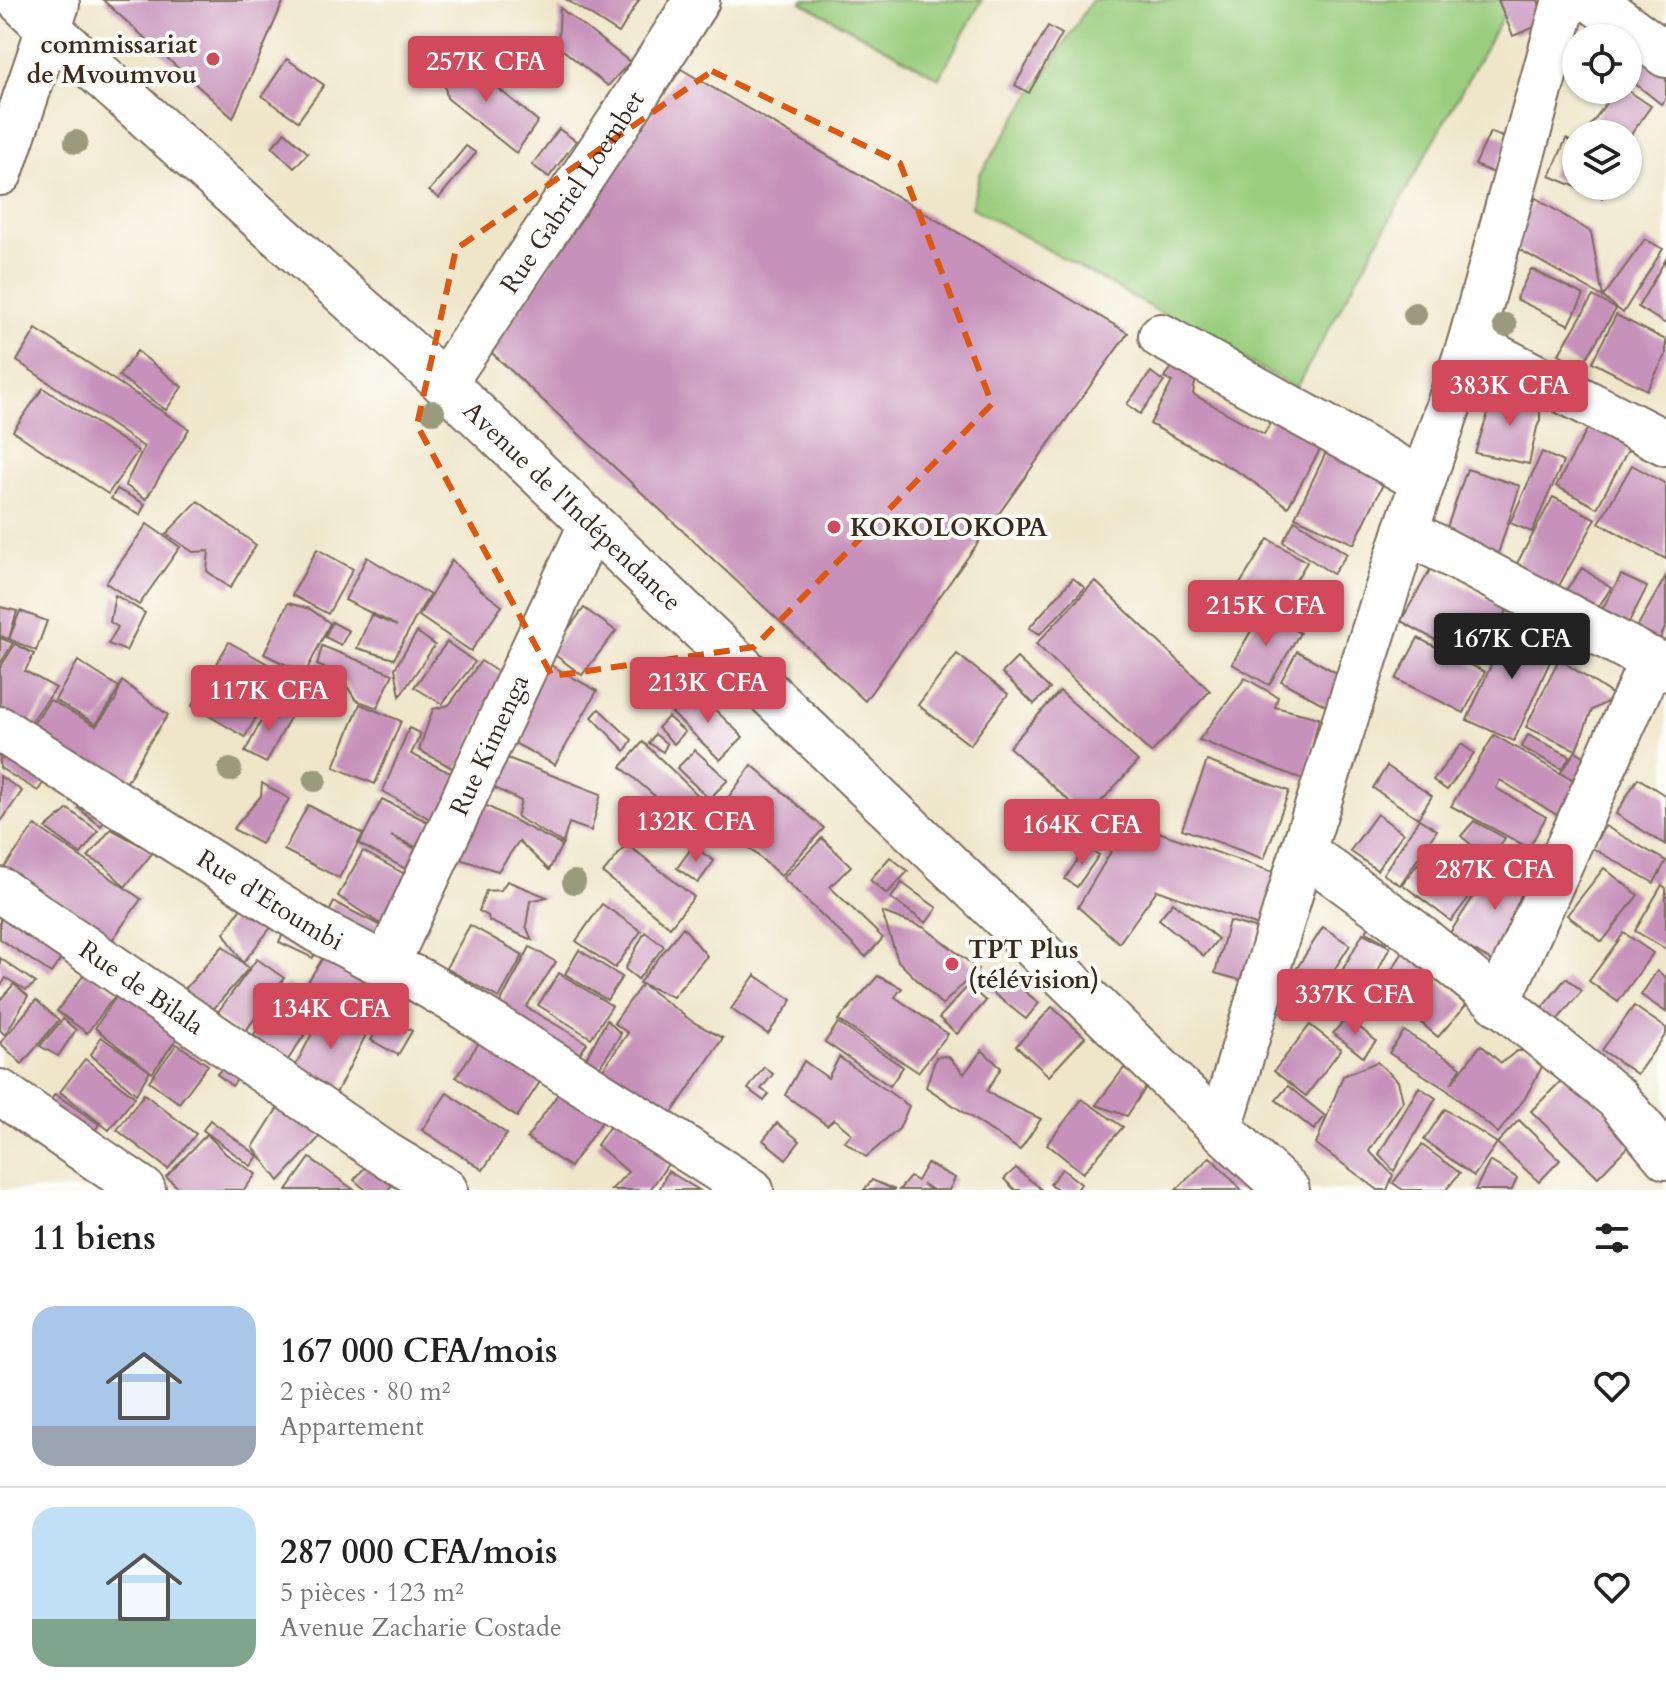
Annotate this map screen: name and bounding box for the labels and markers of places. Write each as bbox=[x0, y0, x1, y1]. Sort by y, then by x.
place label: commissariat de Mvoumvou bbox=[27, 27, 197, 92]
pin: 257K CFA bbox=[403, 36, 569, 104]
marker: commissariat de Mvoumvou bbox=[204, 50, 222, 68]
pin: 383K CFA bbox=[1427, 360, 1593, 428]
place label: KOKOLOKOPA bbox=[850, 510, 1048, 545]
marker: KOKOLOKOPA bbox=[825, 518, 843, 536]
pin: 215K CFA bbox=[1183, 580, 1349, 648]
pin: 167K CFA bbox=[1429, 613, 1595, 681]
pin: 213K CFA bbox=[625, 657, 791, 725]
pin: 117K CFA bbox=[186, 665, 352, 733]
pin: 132K CFA bbox=[613, 796, 779, 864]
pin: 164K CFA bbox=[999, 799, 1165, 867]
pin: 287K CFA bbox=[1412, 844, 1578, 912]
place label: TPT Plus (télévision) bbox=[968, 932, 1099, 997]
marker: TPT Plus (télévision) bbox=[943, 955, 961, 973]
pin: 337K CFA bbox=[1272, 969, 1438, 1037]
pin: 134K CFA bbox=[248, 983, 414, 1051]

